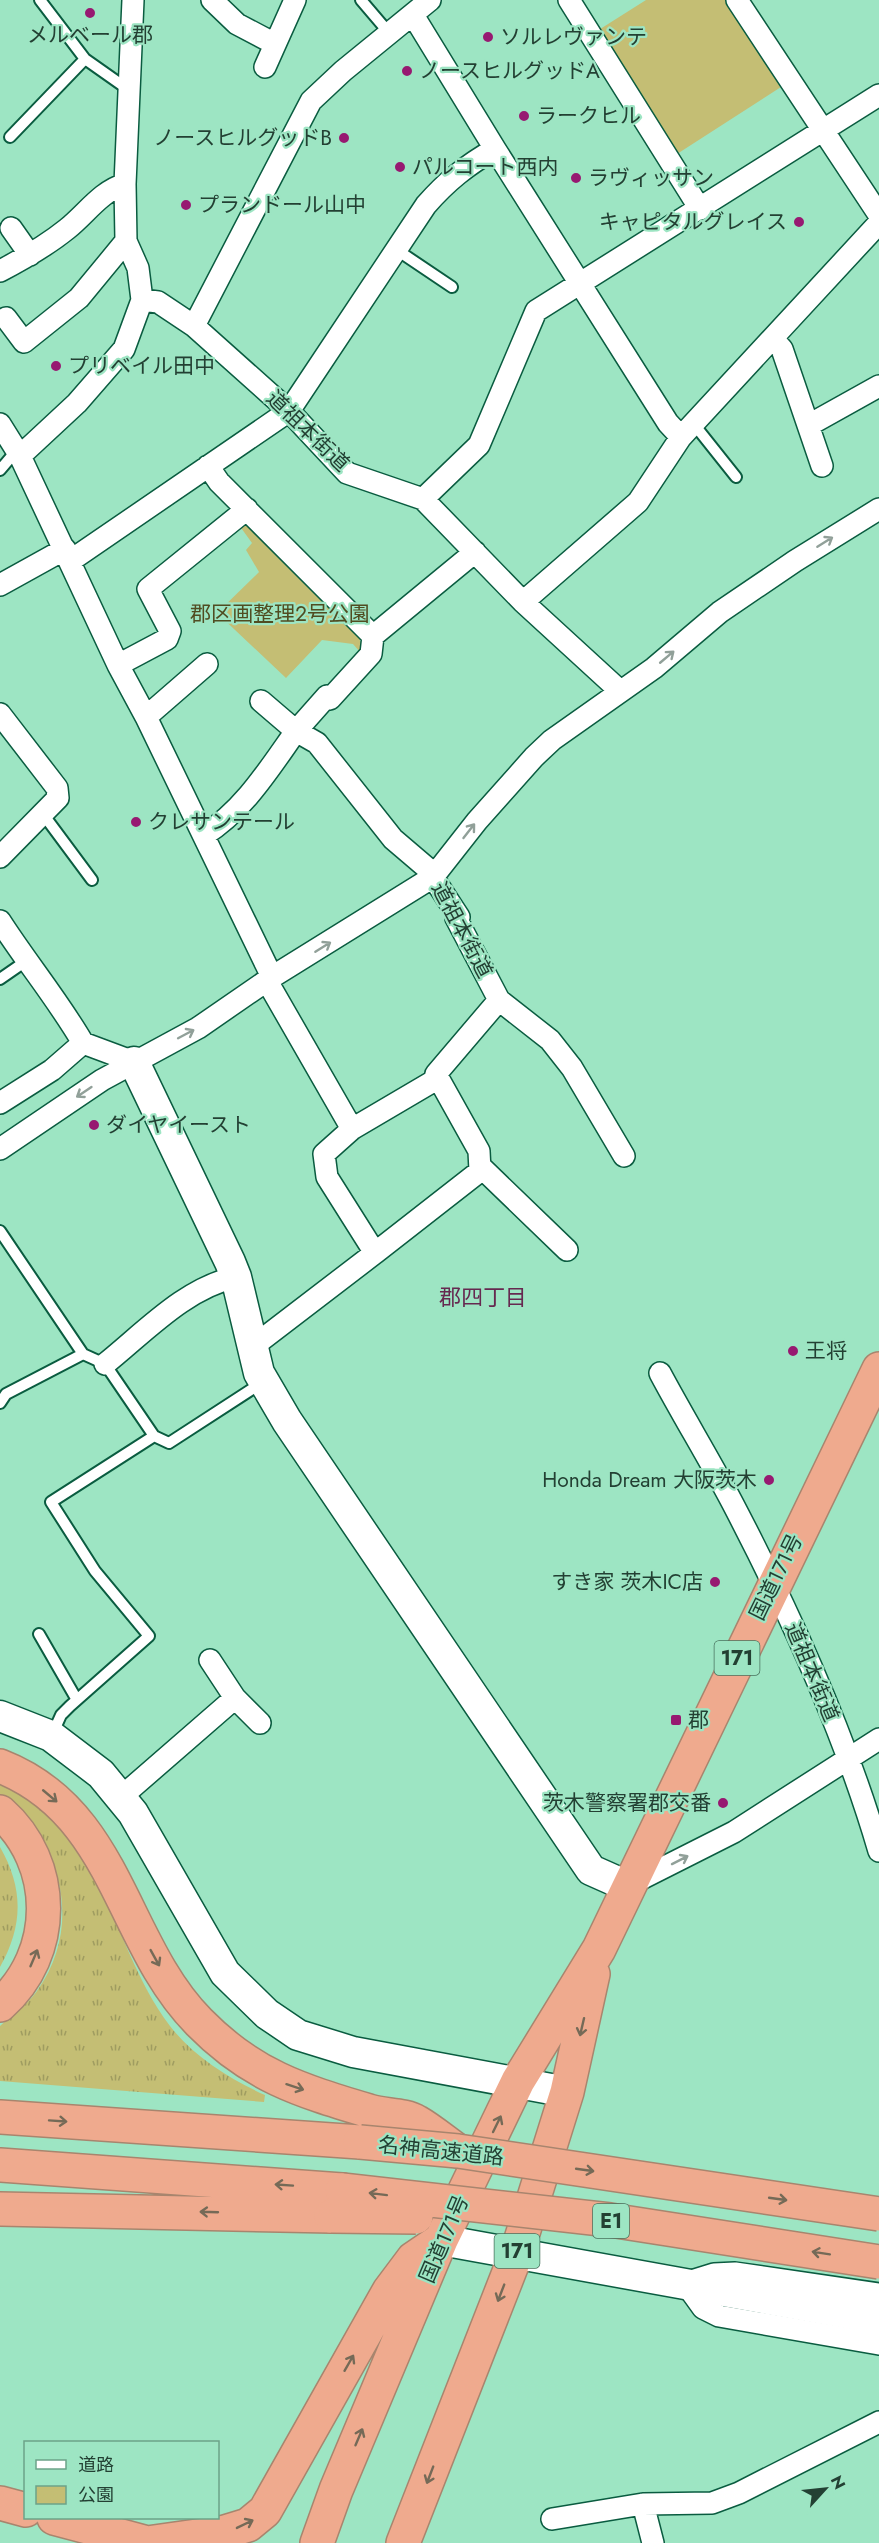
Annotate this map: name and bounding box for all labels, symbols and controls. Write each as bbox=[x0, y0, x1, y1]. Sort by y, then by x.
marker: メルベール郡 bbox=[83, 6, 97, 20]
place label: メルベール郡 bbox=[27, 20, 153, 50]
place label: ソルレヴァンテ bbox=[500, 22, 647, 52]
marker: ソルレヴァンテ bbox=[481, 30, 495, 44]
place label: ノースヒルグッドA bbox=[419, 56, 600, 86]
marker: ノースヒルグッドA bbox=[400, 64, 414, 78]
place label: ラークヒル bbox=[536, 101, 641, 131]
marker: ラークヒル bbox=[517, 109, 531, 123]
place label: ノースヒルグッドB bbox=[153, 123, 332, 153]
marker: ノースヒルグッドB bbox=[337, 131, 351, 145]
place label: パルコート西内 bbox=[412, 152, 559, 182]
marker: パルコート西内 bbox=[393, 160, 407, 174]
place label: ラヴィッサン bbox=[588, 163, 714, 193]
marker: ラヴィッサン bbox=[569, 171, 583, 185]
place label: プランドール山中 bbox=[198, 190, 366, 220]
marker: プランドール山中 bbox=[179, 198, 193, 212]
place label: キャピタルグレイス bbox=[599, 207, 787, 237]
marker: キャピタルグレイス bbox=[792, 215, 806, 229]
place label: プリベイル田中 bbox=[68, 351, 215, 381]
marker: プリベイル田中 bbox=[49, 359, 63, 373]
street label: 道祖本街道 bbox=[260, 384, 356, 478]
one-way arrow bbox=[816, 536, 833, 548]
park label: 郡区画整理2号公園 bbox=[190, 599, 370, 629]
one-way arrow bbox=[659, 650, 675, 663]
place label: クレサンテール bbox=[148, 807, 295, 837]
marker: クレサンテール bbox=[129, 815, 143, 829]
one-way arrow bbox=[463, 823, 476, 839]
street label: 道祖本街道 bbox=[424, 877, 500, 983]
one-way arrow bbox=[314, 941, 331, 953]
one-way arrow bbox=[177, 1028, 194, 1040]
one-way arrow bbox=[76, 1086, 93, 1098]
place label: ダイヤイースト bbox=[106, 1110, 251, 1140]
marker: ダイヤイースト bbox=[87, 1118, 101, 1132]
district label: 郡四丁目 bbox=[439, 1281, 527, 1313]
place label: 王将 bbox=[805, 1336, 847, 1366]
marker: 王将 bbox=[786, 1344, 800, 1358]
place label: Honda Dream 大阪茨木 bbox=[542, 1465, 757, 1495]
marker: Honda Dream 大阪茨木 bbox=[762, 1473, 776, 1487]
street label: 国道171号 bbox=[742, 1529, 810, 1625]
place label: すき家 茨木IC店 bbox=[551, 1567, 703, 1597]
marker: すき家 茨木IC店 bbox=[708, 1575, 722, 1589]
street label: 道祖本街道 bbox=[778, 1618, 846, 1726]
road number: 171 bbox=[714, 1641, 760, 1675]
place label: 郡 bbox=[688, 1705, 709, 1735]
marker: 郡 bbox=[669, 1713, 683, 1727]
place label: 茨木警察署郡交番 bbox=[543, 1788, 711, 1818]
one-way arrow bbox=[42, 1789, 57, 1803]
marker: 茨木警察署郡交番 bbox=[716, 1796, 730, 1810]
one-way arrow bbox=[671, 1854, 688, 1866]
one-way arrow bbox=[149, 1949, 161, 1966]
one-way arrow bbox=[29, 1950, 40, 1968]
one-way arrow bbox=[575, 2017, 587, 2036]
one-way arrow bbox=[285, 2083, 304, 2094]
one-way arrow bbox=[48, 2116, 68, 2127]
one-way arrow bbox=[491, 2116, 503, 2134]
street label: 名神高速道路 bbox=[377, 2129, 505, 2173]
one-way arrow bbox=[575, 2165, 594, 2176]
one-way arrow bbox=[274, 2180, 294, 2191]
one-way arrow bbox=[369, 2188, 389, 2199]
street label: 国道171号 bbox=[412, 2190, 476, 2288]
one-way arrow bbox=[767, 2193, 787, 2204]
road number: E1 bbox=[593, 2204, 629, 2238]
one-way arrow bbox=[200, 2207, 220, 2218]
road number: 171 bbox=[494, 2234, 540, 2268]
one-way arrow bbox=[812, 2248, 832, 2259]
one-way arrow bbox=[495, 2284, 506, 2302]
one-way arrow bbox=[343, 2354, 355, 2371]
one-way arrow bbox=[354, 2428, 365, 2446]
legend bbox=[24, 2441, 219, 2519]
text: 道路 bbox=[78, 2452, 114, 2478]
north arrow bbox=[795, 2459, 855, 2519]
one-way arrow bbox=[423, 2465, 434, 2484]
text: N bbox=[825, 2472, 851, 2493]
text: 公園 bbox=[78, 2482, 114, 2508]
one-way arrow bbox=[235, 2518, 253, 2530]

